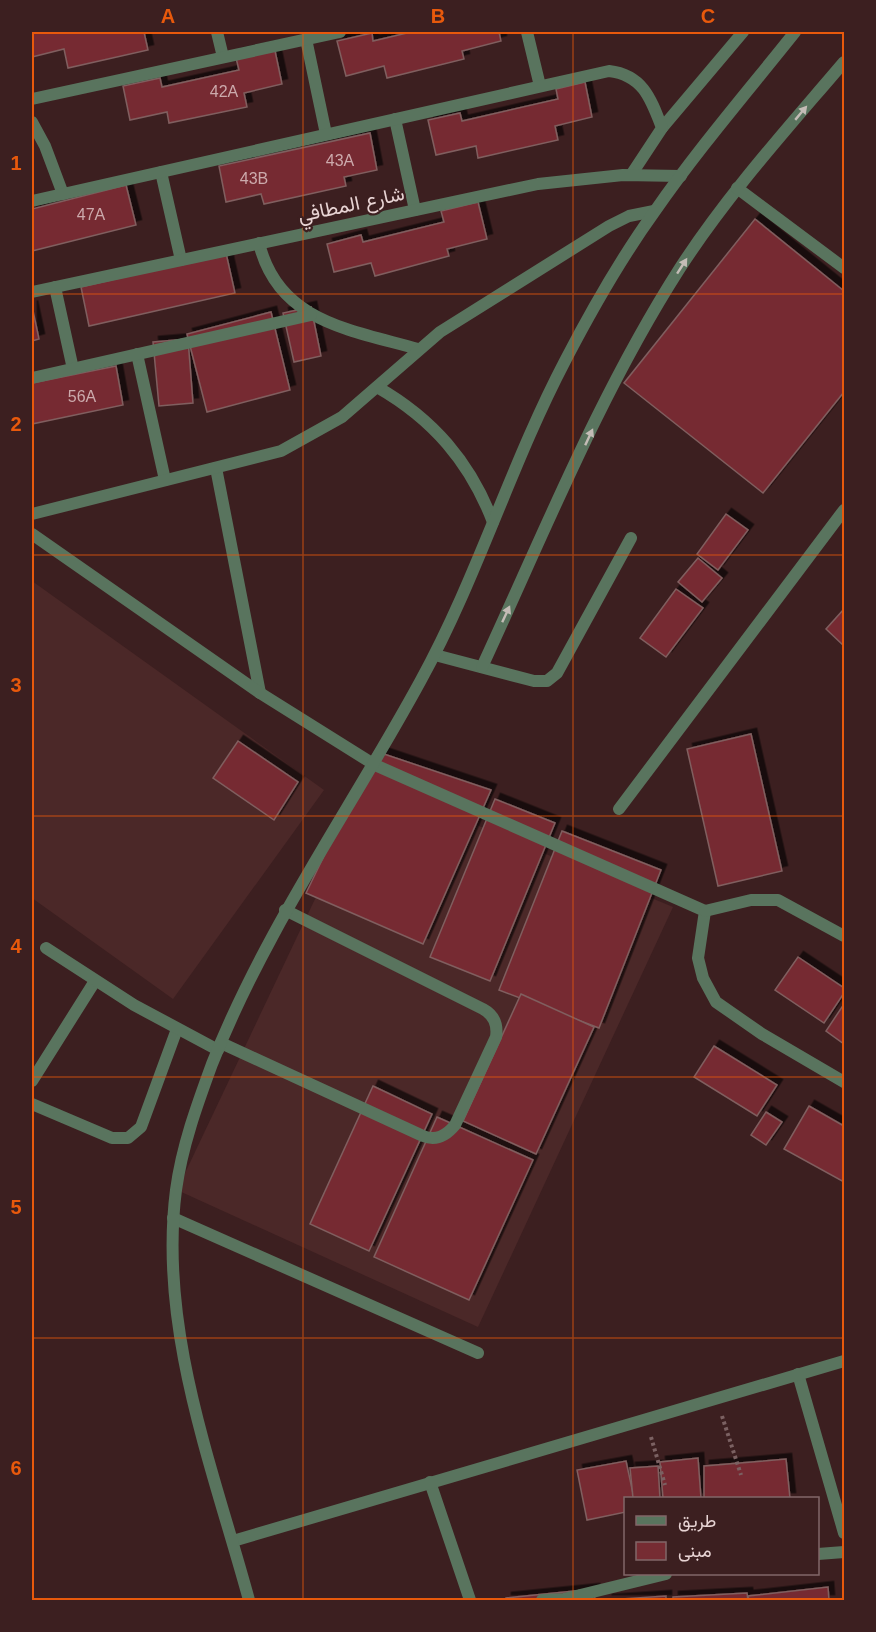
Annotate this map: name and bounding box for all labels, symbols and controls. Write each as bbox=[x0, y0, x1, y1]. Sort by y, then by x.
text: A bbox=[161, 5, 175, 27]
text: B bbox=[431, 5, 445, 27]
text: C bbox=[701, 5, 715, 27]
house number: 42A bbox=[210, 83, 239, 100]
one-way arrow bbox=[794, 106, 807, 121]
text: 1 bbox=[10, 152, 22, 174]
house number: 43A bbox=[326, 152, 355, 169]
house number: 43B bbox=[240, 170, 268, 187]
street label: شارع المطافي bbox=[296, 182, 408, 232]
house number: 47A bbox=[77, 206, 106, 223]
one-way arrow bbox=[676, 259, 688, 275]
house number: 56A bbox=[68, 388, 97, 405]
text: 2 bbox=[10, 413, 22, 435]
one-way arrow bbox=[584, 429, 593, 446]
one-way arrow bbox=[502, 606, 511, 623]
text: 3 bbox=[10, 674, 22, 696]
text: 4 bbox=[10, 935, 22, 957]
text: 5 bbox=[10, 1196, 22, 1218]
text: 6 bbox=[10, 1457, 22, 1479]
legend bbox=[624, 1497, 819, 1575]
text: طريق bbox=[678, 1511, 716, 1532]
text: مبنى bbox=[678, 1541, 712, 1562]

